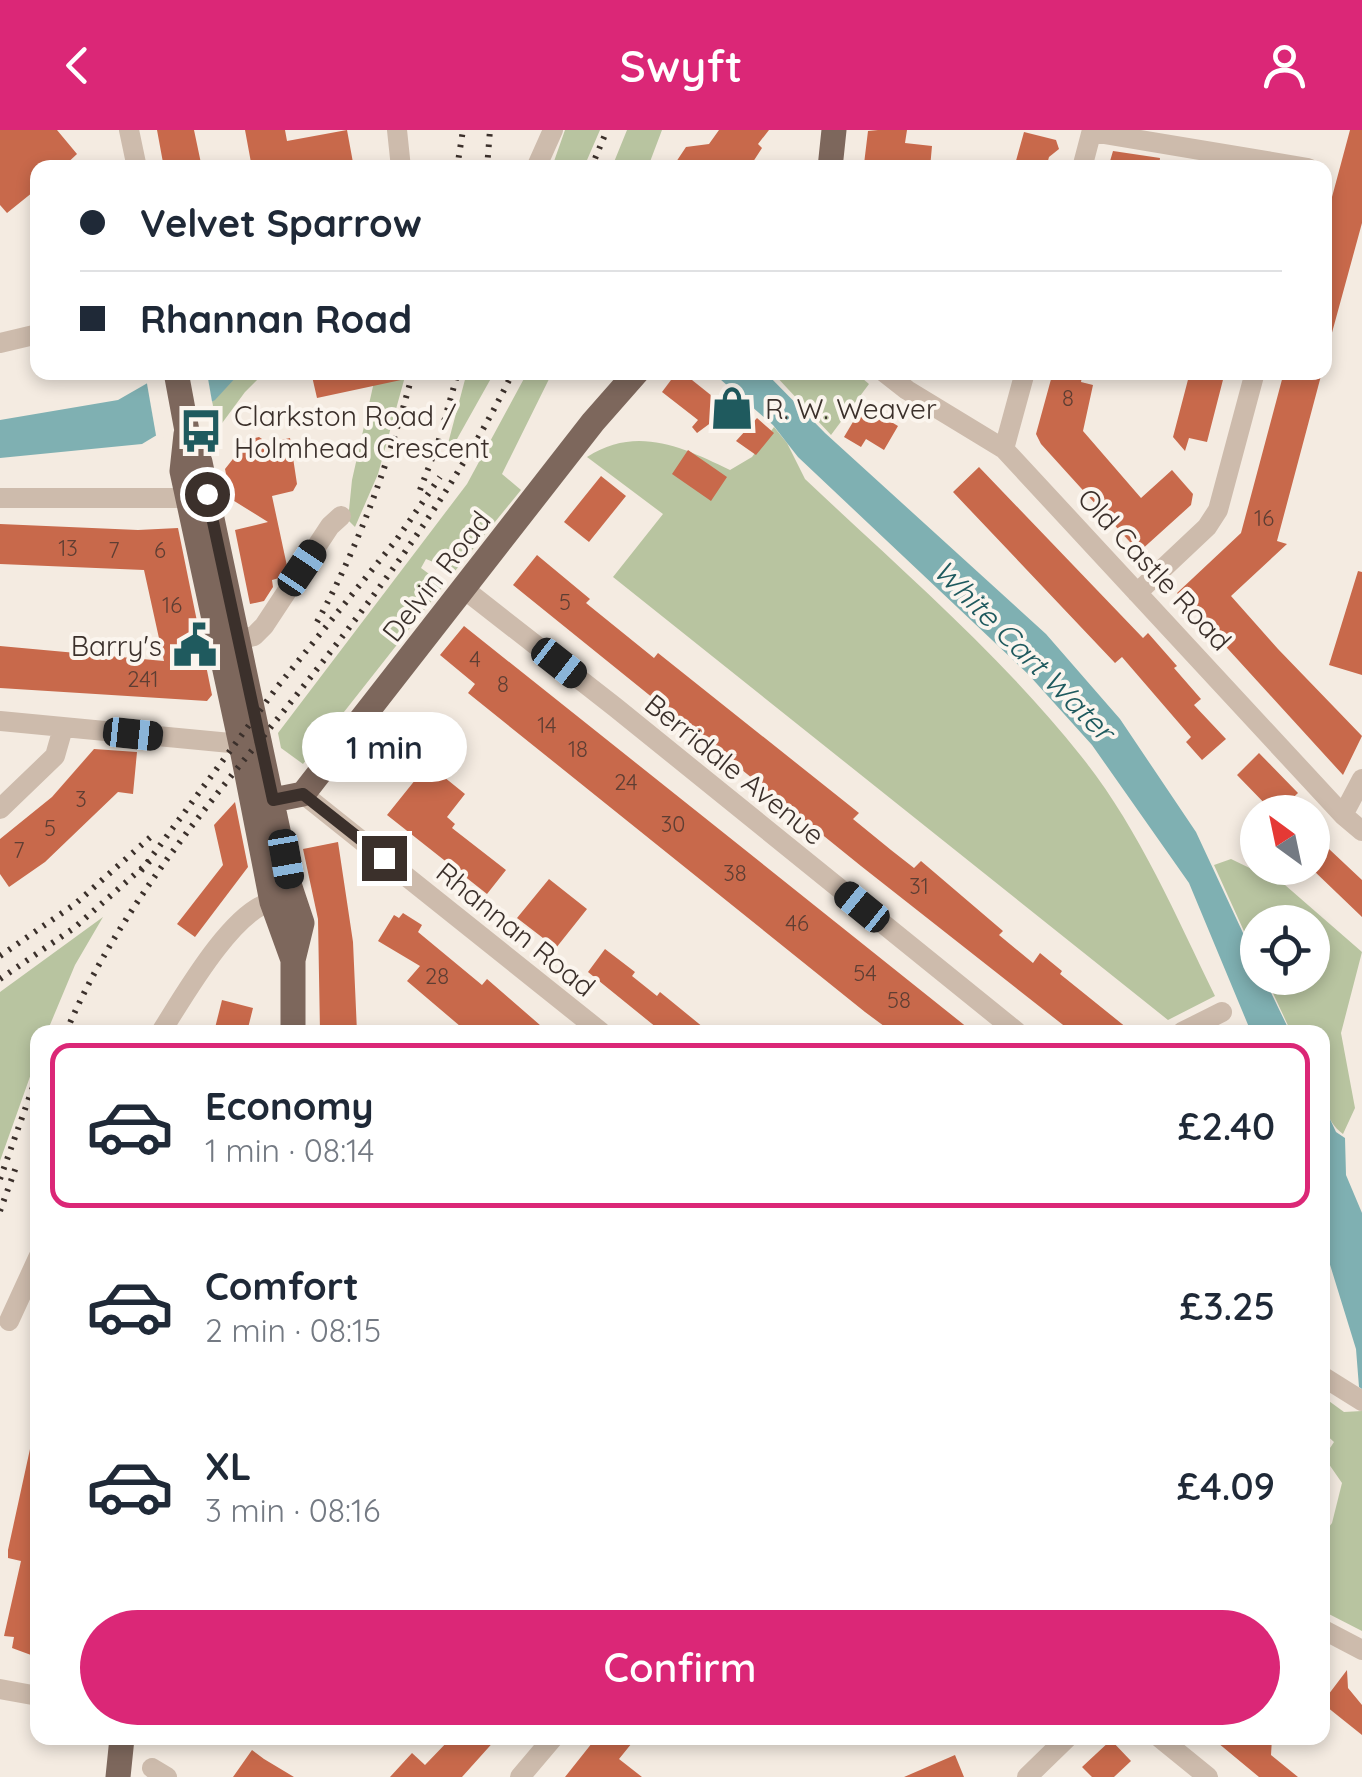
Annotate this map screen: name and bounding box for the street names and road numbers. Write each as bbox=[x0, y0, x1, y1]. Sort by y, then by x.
street label: Old Castle Road bbox=[1071, 481, 1239, 657]
street label: Delvin Road bbox=[374, 504, 498, 648]
street label: Berridale Avenue bbox=[638, 686, 832, 852]
street label: Rhannan Road bbox=[430, 854, 602, 1004]

